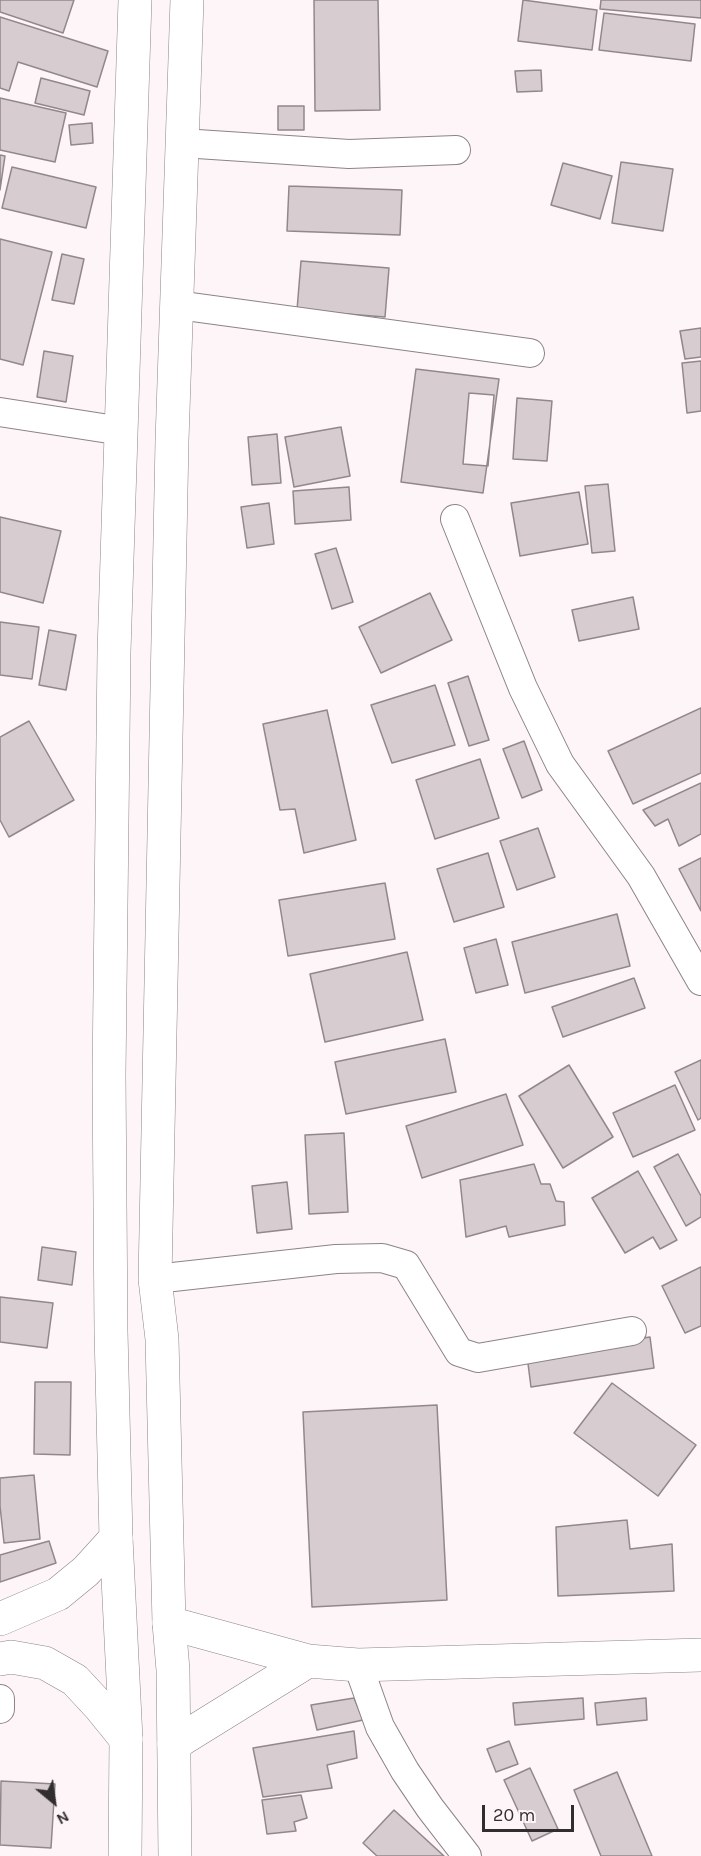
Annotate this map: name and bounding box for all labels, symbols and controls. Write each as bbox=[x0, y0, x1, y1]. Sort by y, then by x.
north arrow bbox=[24, 1772, 84, 1832]
scale bar bbox=[485, 1793, 576, 1831]
text: 20 m bbox=[493, 1804, 535, 1826]
text: N bbox=[53, 1807, 73, 1829]

